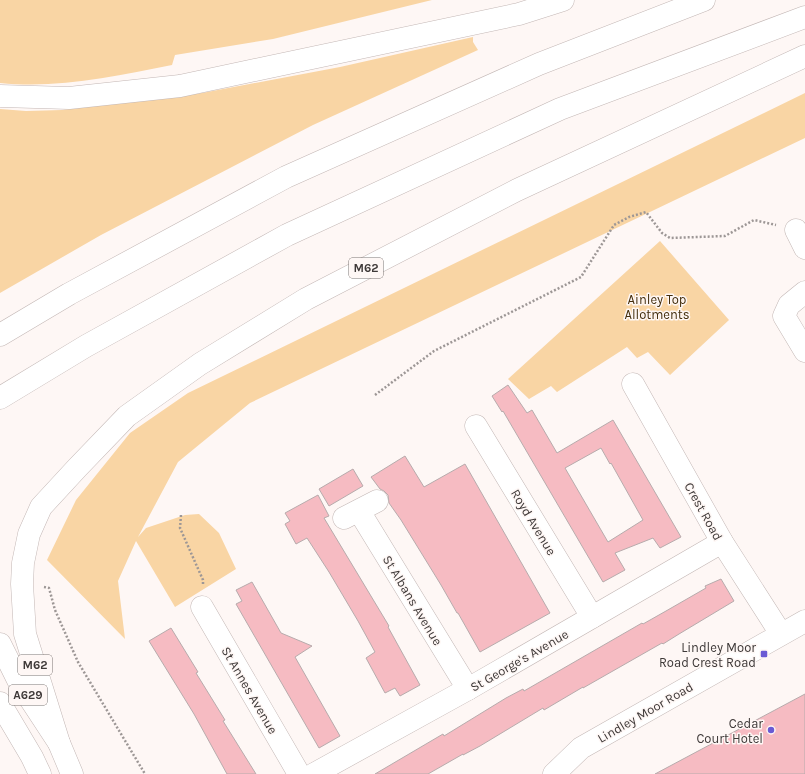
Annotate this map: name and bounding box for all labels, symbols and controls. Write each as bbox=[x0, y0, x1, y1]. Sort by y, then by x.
road number: M62 bbox=[349, 258, 383, 278]
park label: Ainley Top Allotments bbox=[624, 292, 690, 322]
street label: Crest Road bbox=[681, 480, 726, 543]
street label: Royd Avenue bbox=[508, 486, 559, 558]
street label: St Albans Avenue bbox=[380, 553, 446, 648]
street label: St George's Avenue bbox=[467, 626, 571, 695]
place label: Lindley Moor Road Crest Road bbox=[659, 640, 756, 670]
street label: St Annes Avenue bbox=[218, 644, 281, 737]
marker: Lindley Moor Road Crest Road bbox=[759, 649, 769, 659]
road number: M62 bbox=[18, 655, 52, 675]
street label: Lindley Moor Road bbox=[595, 679, 696, 746]
road number: A629 bbox=[9, 685, 47, 705]
place label: Cedar Court Hotel bbox=[696, 716, 763, 746]
marker: Cedar Court Hotel bbox=[766, 725, 776, 735]

